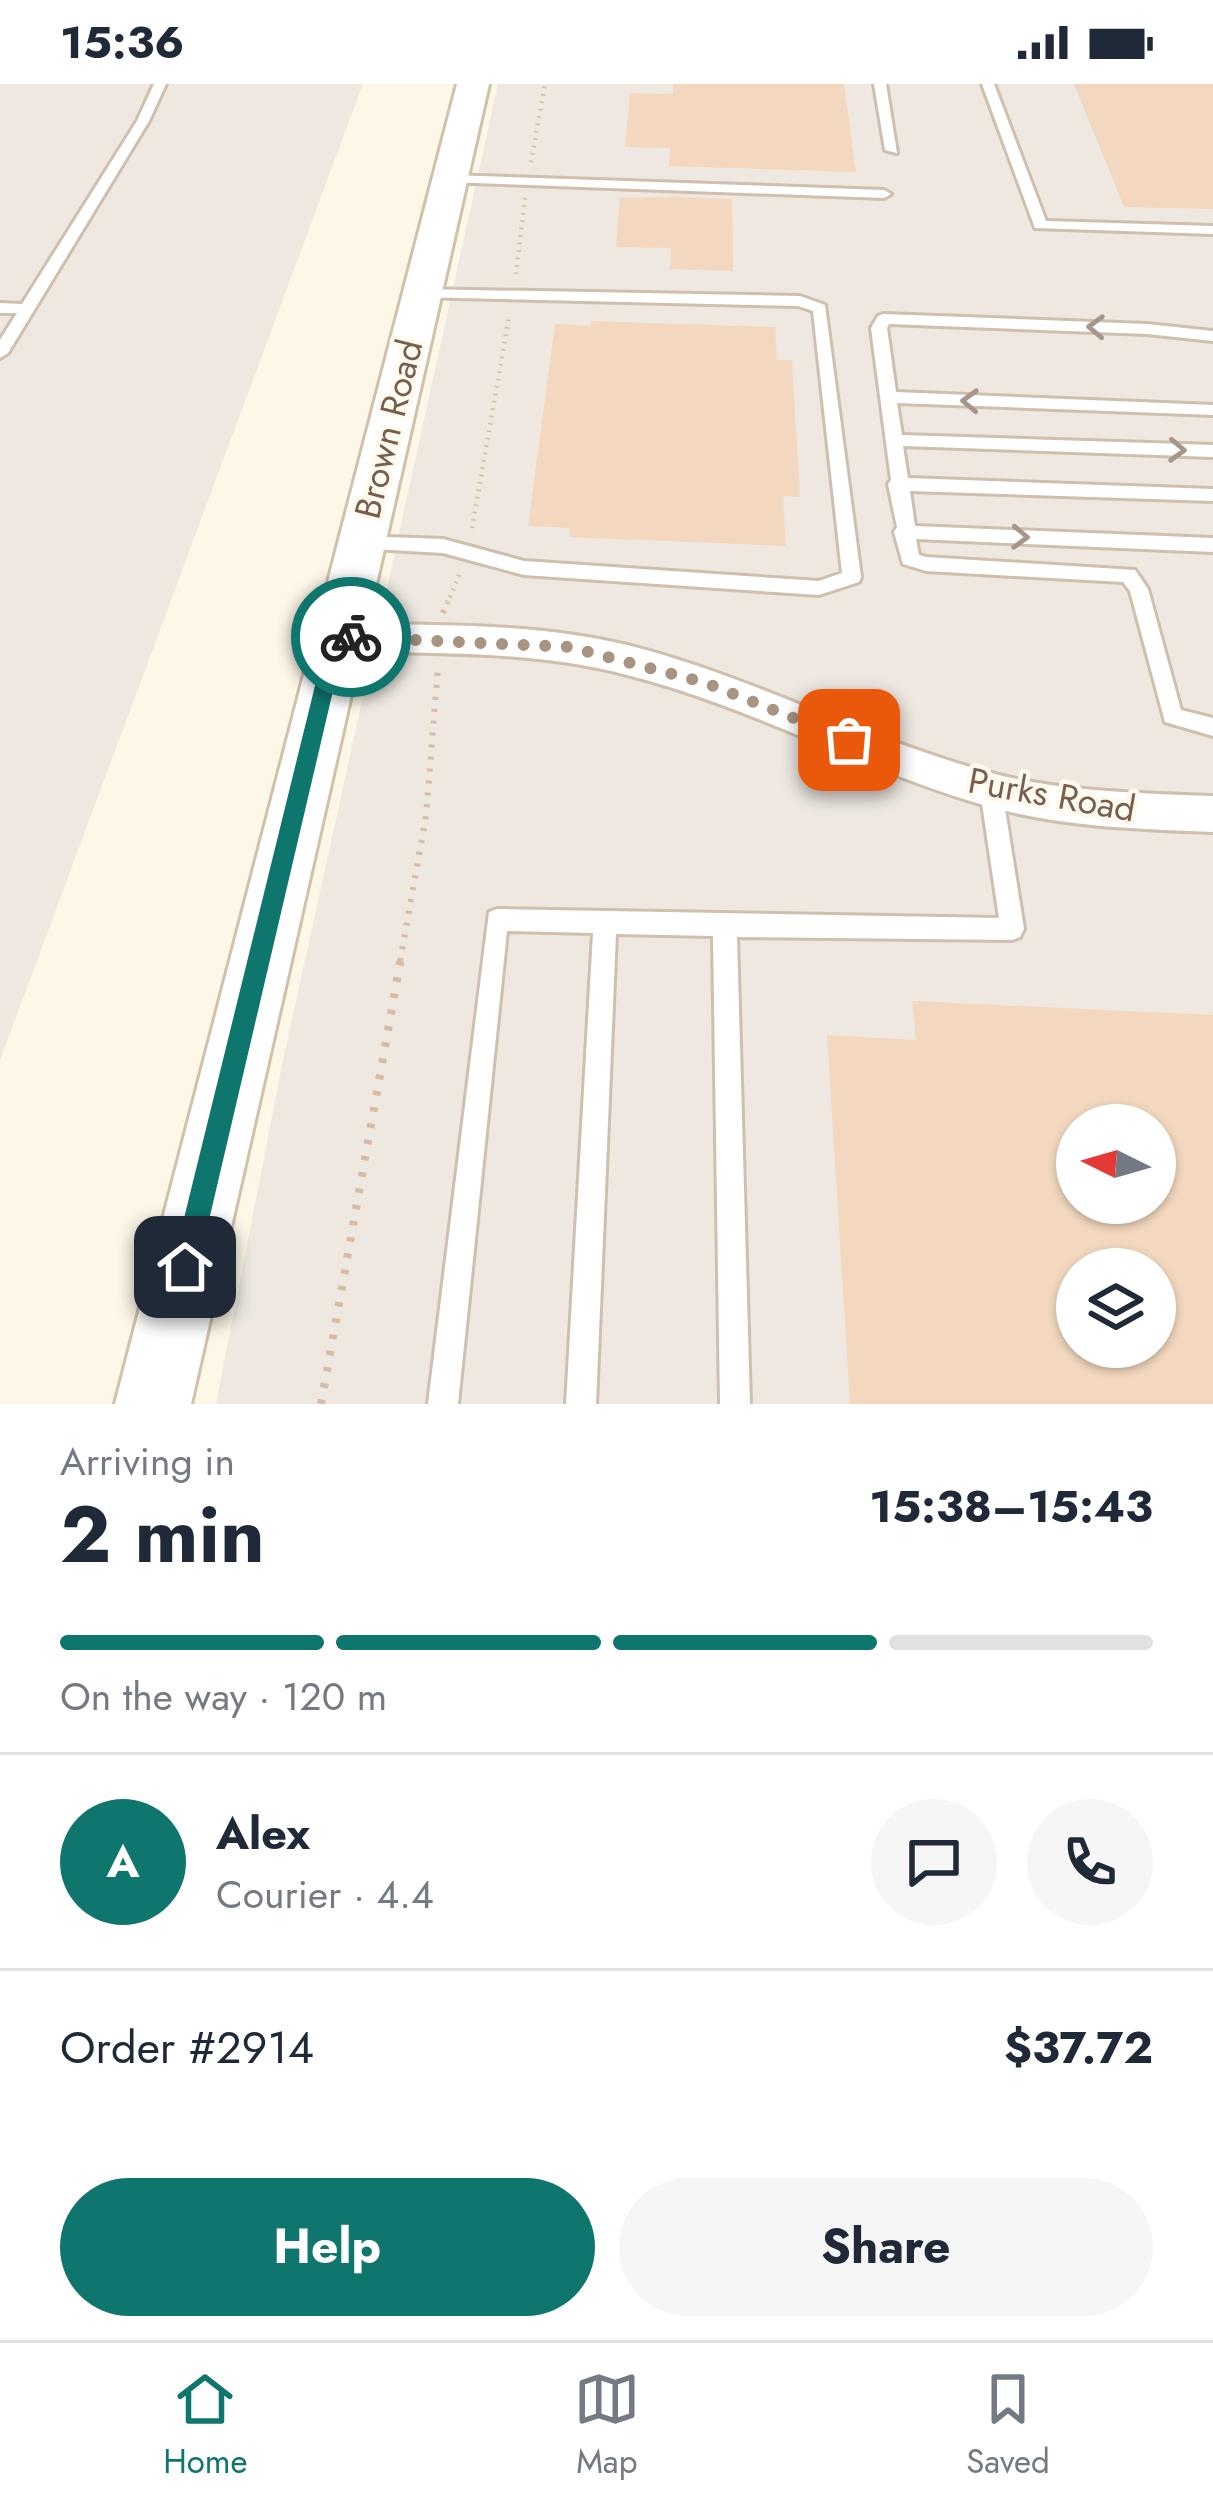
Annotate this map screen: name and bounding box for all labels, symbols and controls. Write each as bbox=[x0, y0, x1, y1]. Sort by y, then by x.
text: 15:36 bbox=[60, 10, 184, 75]
one-way arrow bbox=[1086, 314, 1105, 340]
street label: Brown Road bbox=[341, 334, 435, 524]
one-way arrow bbox=[960, 388, 979, 414]
one-way arrow bbox=[1168, 437, 1187, 463]
one-way arrow bbox=[1011, 523, 1030, 549]
courier bbox=[291, 577, 411, 697]
icon: bike bbox=[318, 604, 384, 670]
pin bbox=[798, 689, 900, 791]
icon: bag bbox=[816, 707, 882, 773]
street label: Purks Road bbox=[964, 754, 1140, 834]
north arrow bbox=[1056, 1104, 1176, 1224]
map controls bbox=[1056, 1104, 1176, 1368]
pin bbox=[134, 1216, 236, 1318]
icon: home bbox=[152, 1234, 218, 1300]
button: layers bbox=[1056, 1248, 1176, 1368]
text: Arriving in bbox=[60, 1433, 235, 1490]
text: 15:38–15:43 bbox=[869, 1474, 1153, 1539]
text: 2 min bbox=[60, 1479, 265, 1591]
text: On the way · 120 m bbox=[60, 1668, 387, 1725]
button: chat bbox=[871, 1799, 997, 1925]
button: phone bbox=[1027, 1799, 1153, 1925]
text: Alex bbox=[216, 1801, 310, 1866]
text: A bbox=[106, 1829, 140, 1894]
text: Courier · 4.4 bbox=[216, 1866, 434, 1923]
text: Order #2914 bbox=[60, 2015, 314, 2080]
text: $37.72 bbox=[1004, 2015, 1153, 2080]
button: Help bbox=[60, 2178, 595, 2316]
button: Share bbox=[619, 2178, 1153, 2316]
tab: Home bbox=[163, 2366, 248, 2485]
tab: Map bbox=[574, 2366, 640, 2485]
tab: Saved bbox=[966, 2366, 1050, 2485]

